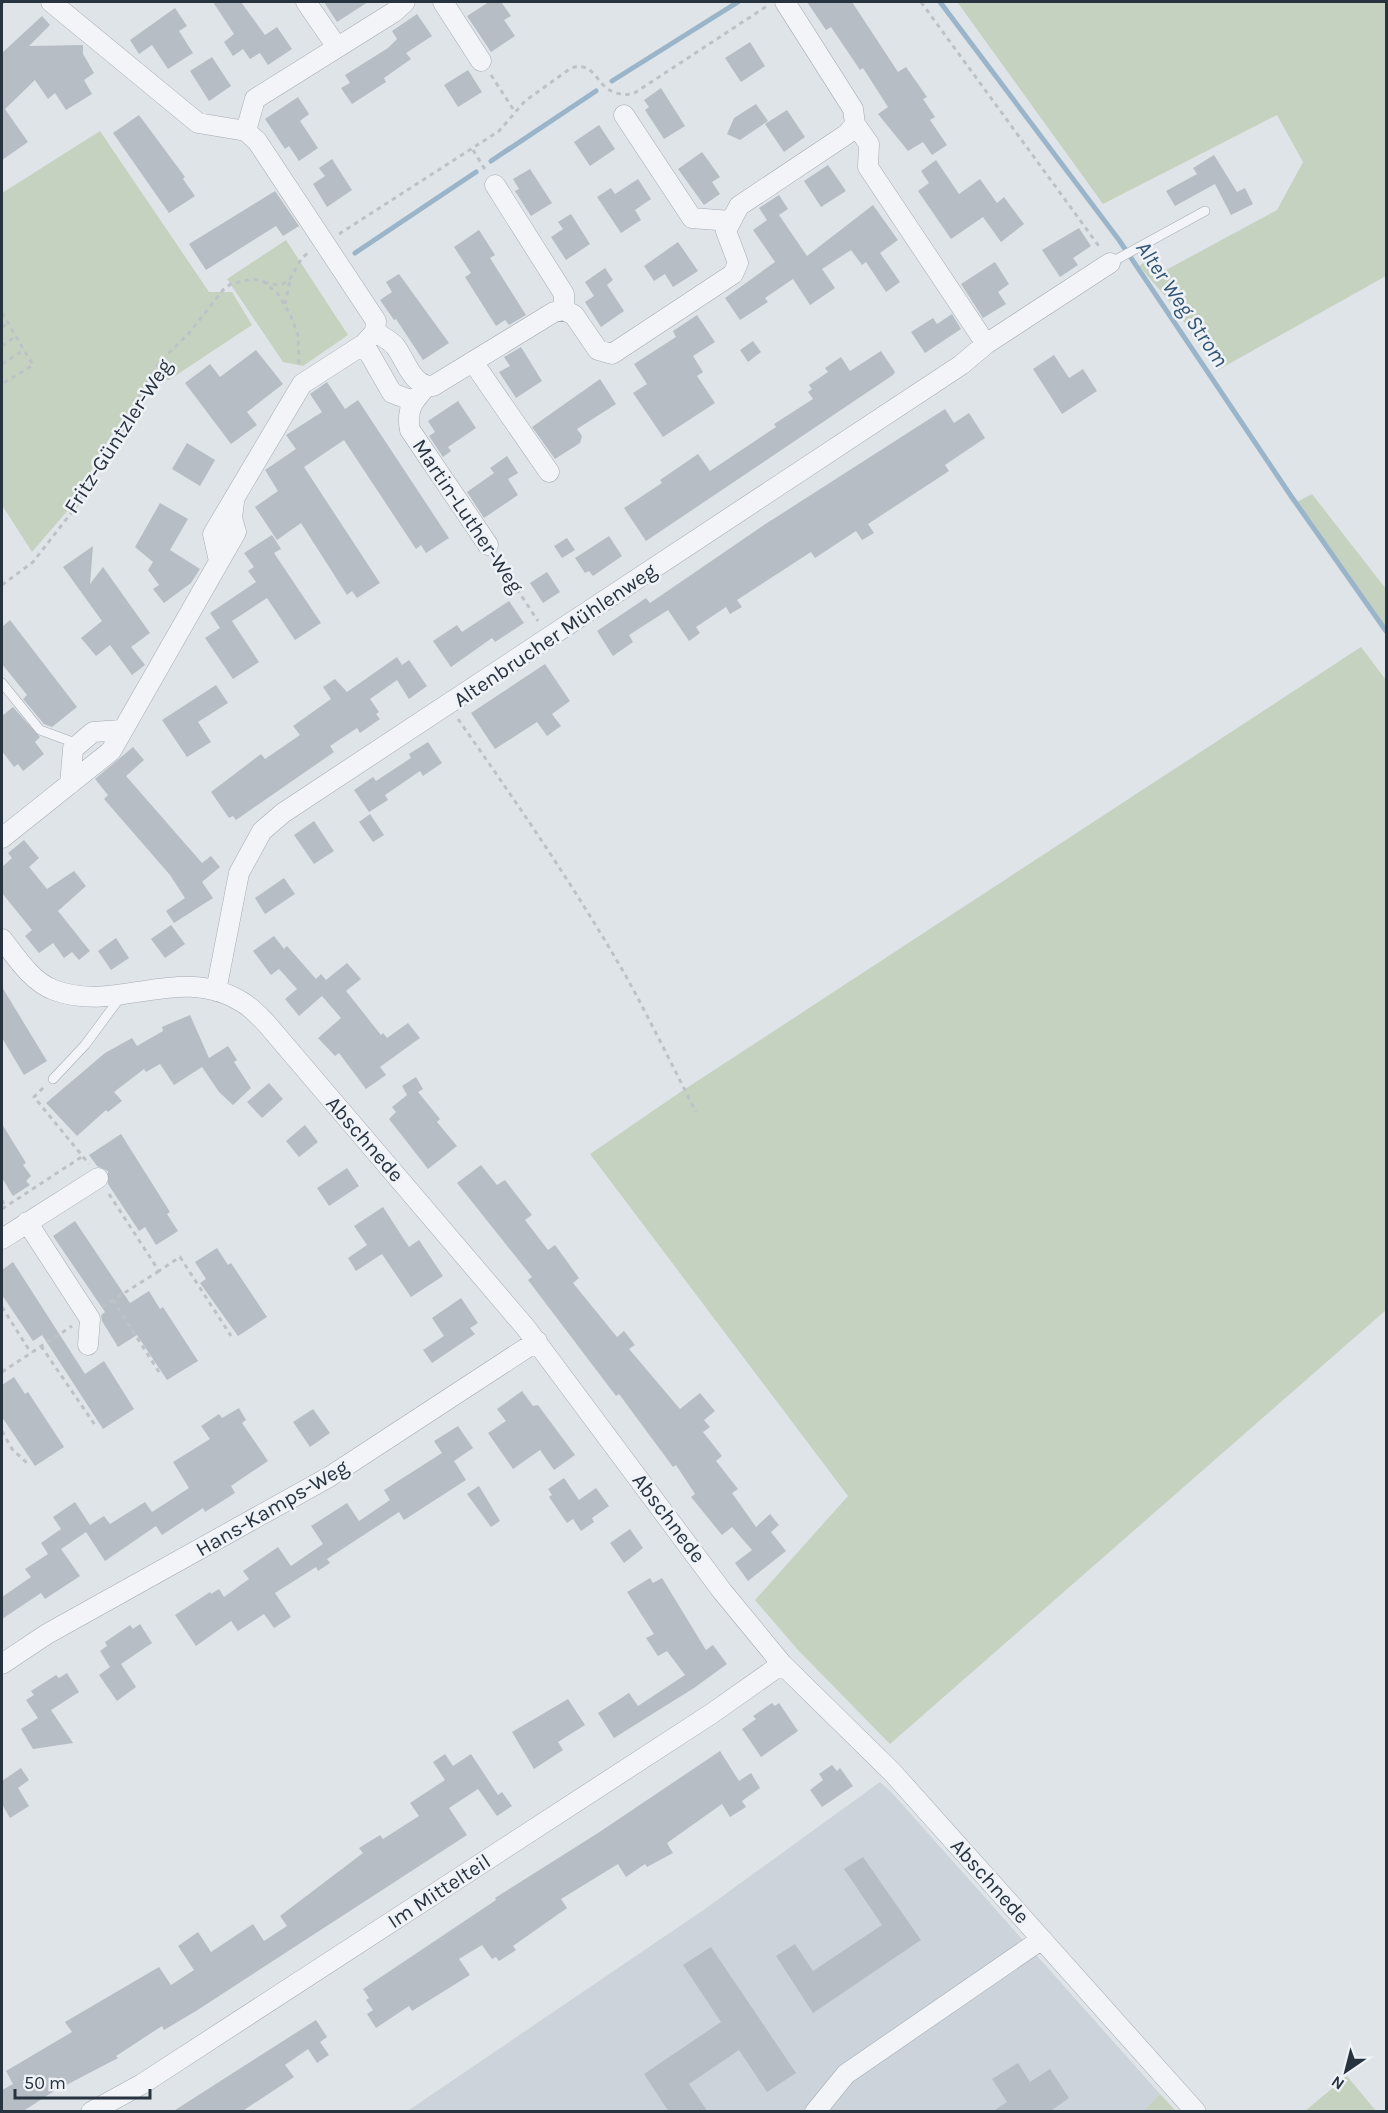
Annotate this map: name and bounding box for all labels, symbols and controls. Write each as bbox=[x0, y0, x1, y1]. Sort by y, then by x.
water label: Alter Weg Strom bbox=[1130, 236, 1234, 372]
street label: Fritz-Güntzler-Weg bbox=[59, 354, 177, 518]
street label: Martin-Luther-Weg bbox=[408, 434, 529, 598]
street label: Altenbrucher Mühlenweg bbox=[449, 558, 661, 712]
street label: Abschnede bbox=[321, 1091, 409, 1187]
street label: Hans-Kamps-Weg bbox=[192, 1455, 353, 1561]
street label: Abschnede bbox=[628, 1469, 710, 1567]
street label: Abschnede bbox=[946, 1834, 1034, 1928]
street label: Im Mittelteil bbox=[383, 1849, 495, 1933]
north arrow bbox=[1316, 2041, 1376, 2101]
scale bar bbox=[15, 2062, 150, 2100]
text: 50 m bbox=[24, 2072, 66, 2094]
text: N bbox=[1328, 2072, 1348, 2094]

